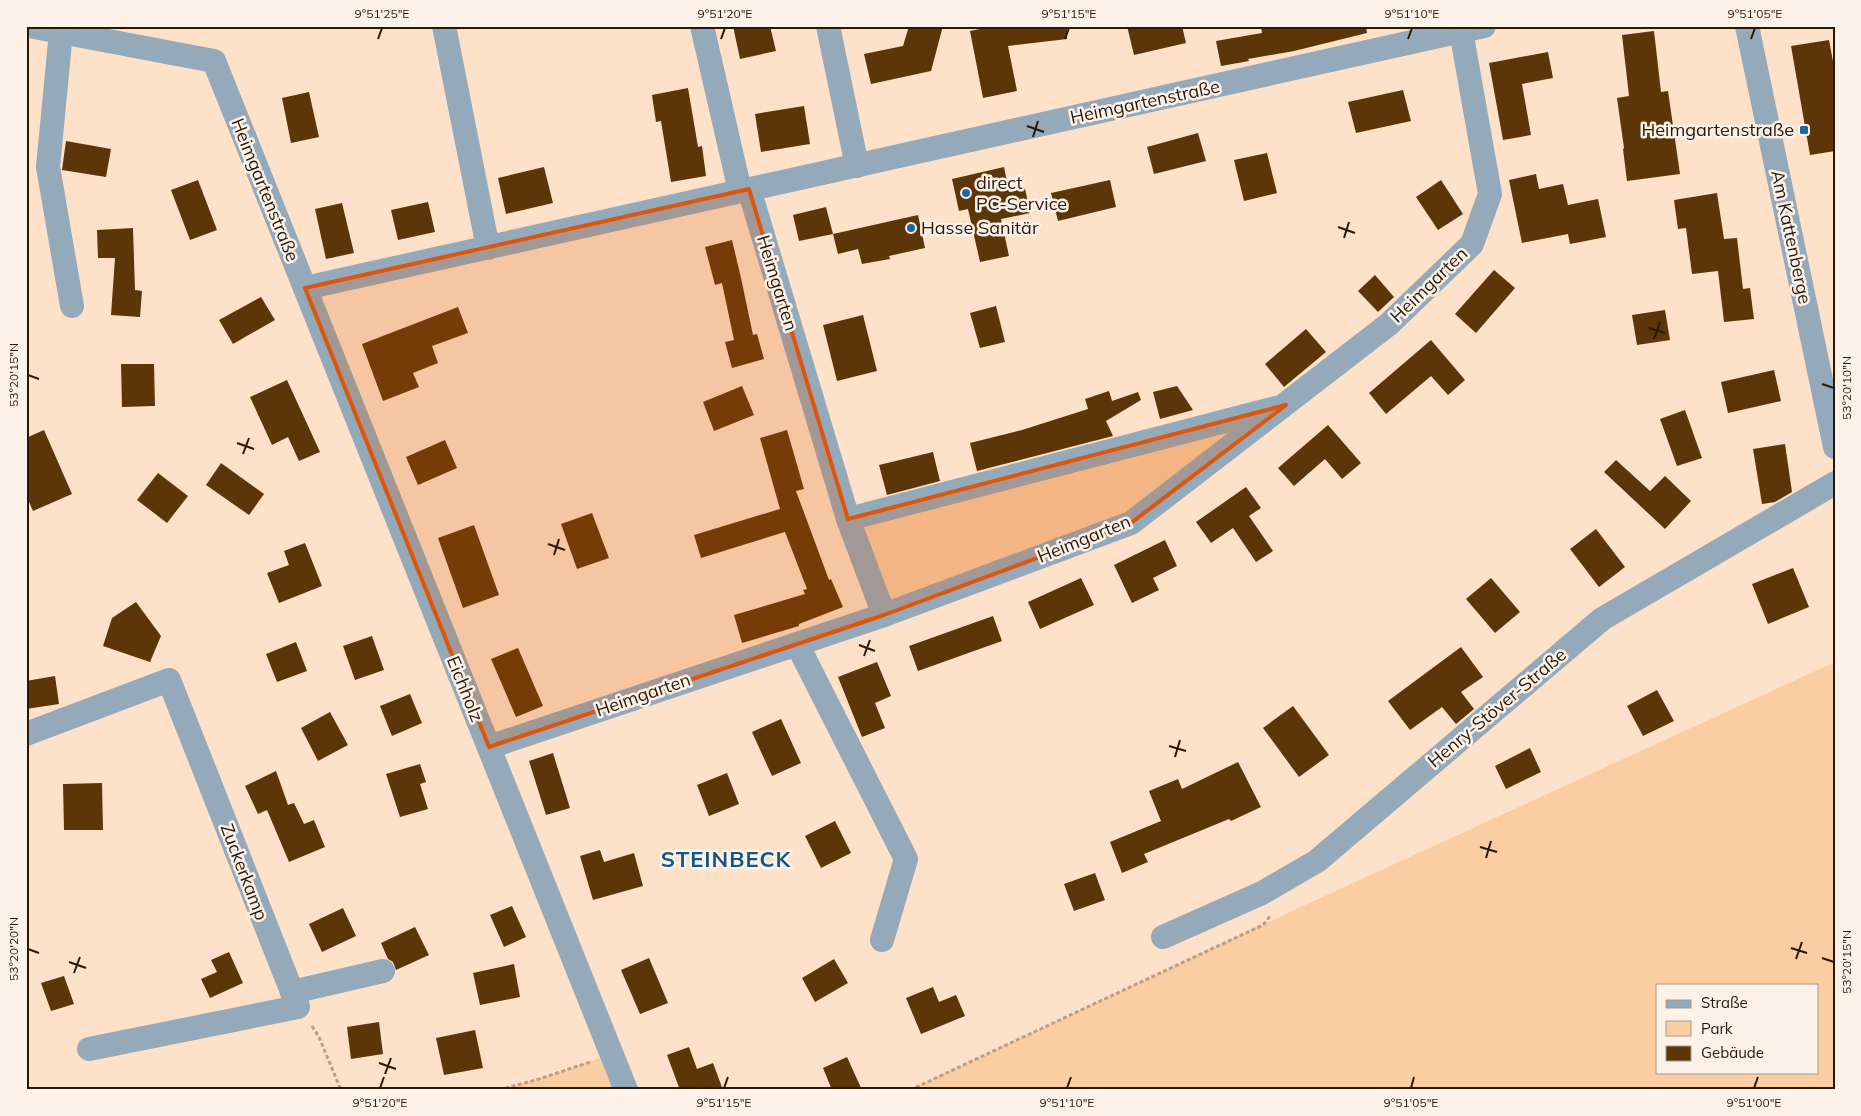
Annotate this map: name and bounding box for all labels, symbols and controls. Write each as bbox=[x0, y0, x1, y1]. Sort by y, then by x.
text: 9°51'25"E bbox=[355, 6, 409, 21]
text: 9°51'20"E bbox=[698, 6, 752, 21]
text: 9°51'15"E bbox=[1042, 6, 1096, 21]
text: 9°51'10"E bbox=[1385, 6, 1439, 21]
text: 9°51'05"E bbox=[1728, 6, 1782, 21]
street label: Heimgartenstraße bbox=[1068, 74, 1222, 129]
street label: Heimgartenstraße bbox=[226, 115, 305, 265]
place label: Heimgartenstraße bbox=[1642, 118, 1794, 141]
marker: Heimgartenstraße bbox=[1798, 124, 1810, 136]
street label: Am Kattenberge bbox=[1766, 168, 1817, 306]
place label: direct PC-Service bbox=[976, 171, 1067, 215]
marker: direct PC-Service bbox=[960, 187, 972, 199]
place label: Hasse Sanitär bbox=[921, 216, 1039, 239]
marker: Hasse Sanitär bbox=[905, 222, 917, 234]
street label: Heimgarten bbox=[752, 232, 803, 334]
street label: Heimgarten bbox=[1385, 242, 1472, 327]
text: 53°20'15"N bbox=[6, 343, 21, 407]
text: 53°20'10"N bbox=[1839, 356, 1854, 420]
street label: Heimgarten bbox=[1034, 509, 1134, 568]
street label: Henry-Stöver-Straße bbox=[1423, 643, 1571, 772]
street label: Eichholz bbox=[442, 653, 489, 725]
street label: Heimgarten bbox=[592, 668, 693, 721]
street label: Zuckerkamp bbox=[215, 820, 273, 923]
district label: STEINBECK bbox=[661, 845, 792, 873]
text: 53°20'20"N bbox=[6, 917, 21, 981]
text: 53°20'15"N bbox=[1839, 930, 1854, 994]
legend bbox=[1656, 984, 1818, 1074]
text: Straße bbox=[1701, 993, 1748, 1012]
text: Park bbox=[1701, 1019, 1733, 1038]
text: Gebäude bbox=[1701, 1043, 1764, 1062]
text: 9°51'20"E bbox=[353, 1095, 407, 1110]
text: 9°51'15"E bbox=[697, 1095, 751, 1110]
text: 9°51'10"E bbox=[1040, 1095, 1094, 1110]
text: 9°51'05"E bbox=[1384, 1095, 1438, 1110]
text: 9°51'00"E bbox=[1727, 1095, 1781, 1110]

